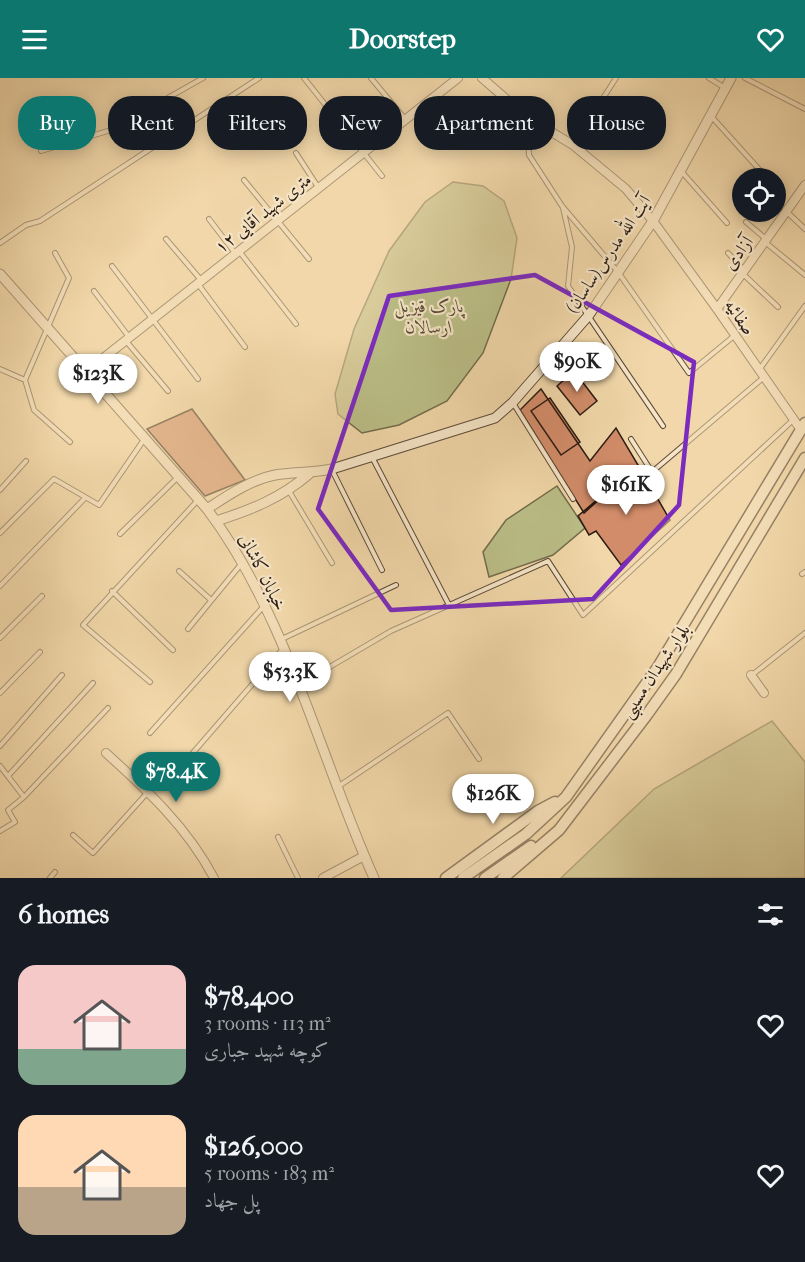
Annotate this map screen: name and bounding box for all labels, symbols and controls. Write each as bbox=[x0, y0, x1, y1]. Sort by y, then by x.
icon: menu bbox=[18, 23, 51, 56]
text: Doorstep bbox=[349, 23, 456, 55]
icon: heart bbox=[754, 23, 787, 56]
chip: Buy bbox=[18, 96, 96, 150]
chip: Rent bbox=[108, 96, 195, 150]
chip: Filters bbox=[207, 96, 307, 150]
chip: New bbox=[319, 96, 402, 150]
chip: Apartment bbox=[414, 96, 555, 150]
chip: House bbox=[567, 96, 666, 150]
map controls bbox=[732, 168, 786, 222]
button: locate bbox=[732, 168, 786, 222]
street label: ۱۲ متری شهید آقایی bbox=[211, 169, 317, 259]
street label: آیت الله مدرس(ساسان) bbox=[558, 187, 658, 318]
street label: آزادی bbox=[719, 231, 759, 274]
street label: صفائیه bbox=[720, 295, 759, 339]
park label: پارک قیزیل ارسالان bbox=[394, 296, 466, 338]
pin: $90K bbox=[541, 342, 613, 393]
text: $90K bbox=[553, 350, 601, 373]
pin: $123K bbox=[56, 354, 140, 405]
text: $123K bbox=[72, 362, 124, 385]
pin: $161K bbox=[584, 465, 668, 516]
text: $161K bbox=[601, 473, 651, 496]
street label: خیابان کاشانی bbox=[234, 530, 291, 614]
street label: بلوار شهیدان مسیبی bbox=[616, 620, 698, 724]
pin: $53.3K bbox=[241, 652, 339, 703]
text: $53.3K bbox=[263, 660, 317, 683]
pin: $78.4K bbox=[127, 752, 225, 803]
text: $78.4K bbox=[145, 760, 207, 783]
pin: $126K bbox=[451, 774, 535, 825]
text: $126K bbox=[466, 782, 520, 805]
icon: filters bbox=[754, 898, 787, 931]
text: 6 homes bbox=[18, 899, 109, 930]
text: $78,400 bbox=[204, 981, 294, 1012]
icon: home bbox=[66, 989, 138, 1061]
icon: heart bbox=[754, 1009, 787, 1042]
text: 3 rooms · 113 m² bbox=[204, 1012, 331, 1035]
text: کوچه شهید جباری bbox=[204, 1039, 329, 1062]
text: $126,000 bbox=[204, 1131, 303, 1162]
icon: home bbox=[66, 1139, 138, 1211]
icon: heart bbox=[754, 1159, 787, 1192]
text: 5 rooms · 183 m² bbox=[204, 1162, 334, 1185]
text: پل جهاد bbox=[204, 1189, 259, 1212]

